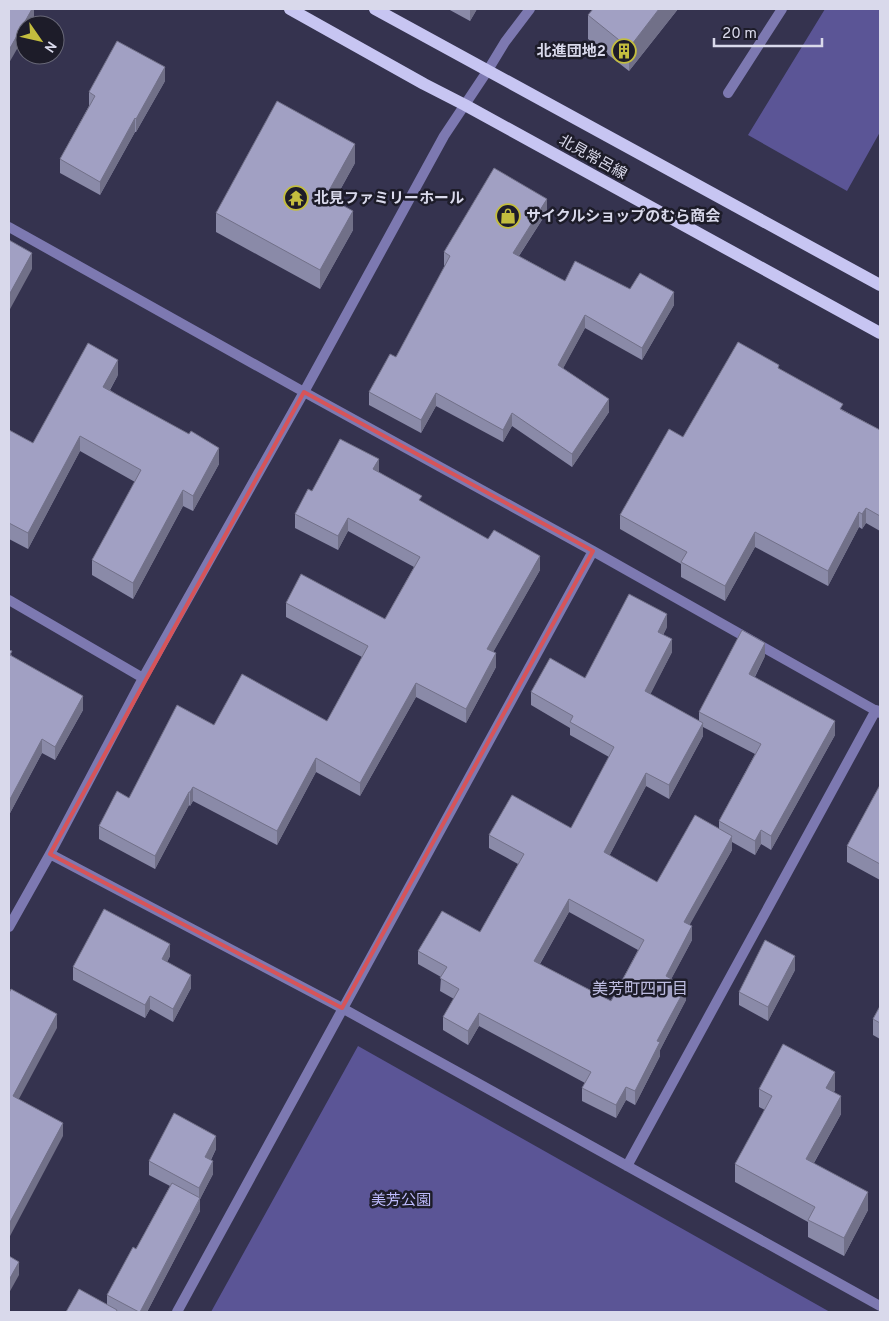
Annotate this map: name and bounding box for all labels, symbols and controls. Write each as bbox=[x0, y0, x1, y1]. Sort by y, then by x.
north arrow bbox=[15, 15, 65, 65]
scale bar bbox=[714, 15, 822, 47]
text: 20 m bbox=[722, 25, 757, 44]
text: N bbox=[40, 38, 59, 55]
building icon: 北進団地2 bbox=[611, 38, 637, 64]
place label: 北進団地2 bbox=[537, 43, 606, 62]
street label: 北見常呂線 bbox=[555, 131, 630, 185]
temple icon: 北見ファミリーホール bbox=[283, 185, 309, 211]
place label: 北見ファミリーホール bbox=[314, 190, 464, 209]
shop icon: サイクルショップのむら商会 bbox=[495, 203, 521, 229]
place label: サイクルショップのむら商会 bbox=[526, 208, 720, 227]
district label: 美芳町四丁目 bbox=[592, 980, 688, 1000]
park label: 美芳公園 bbox=[371, 1192, 431, 1211]

